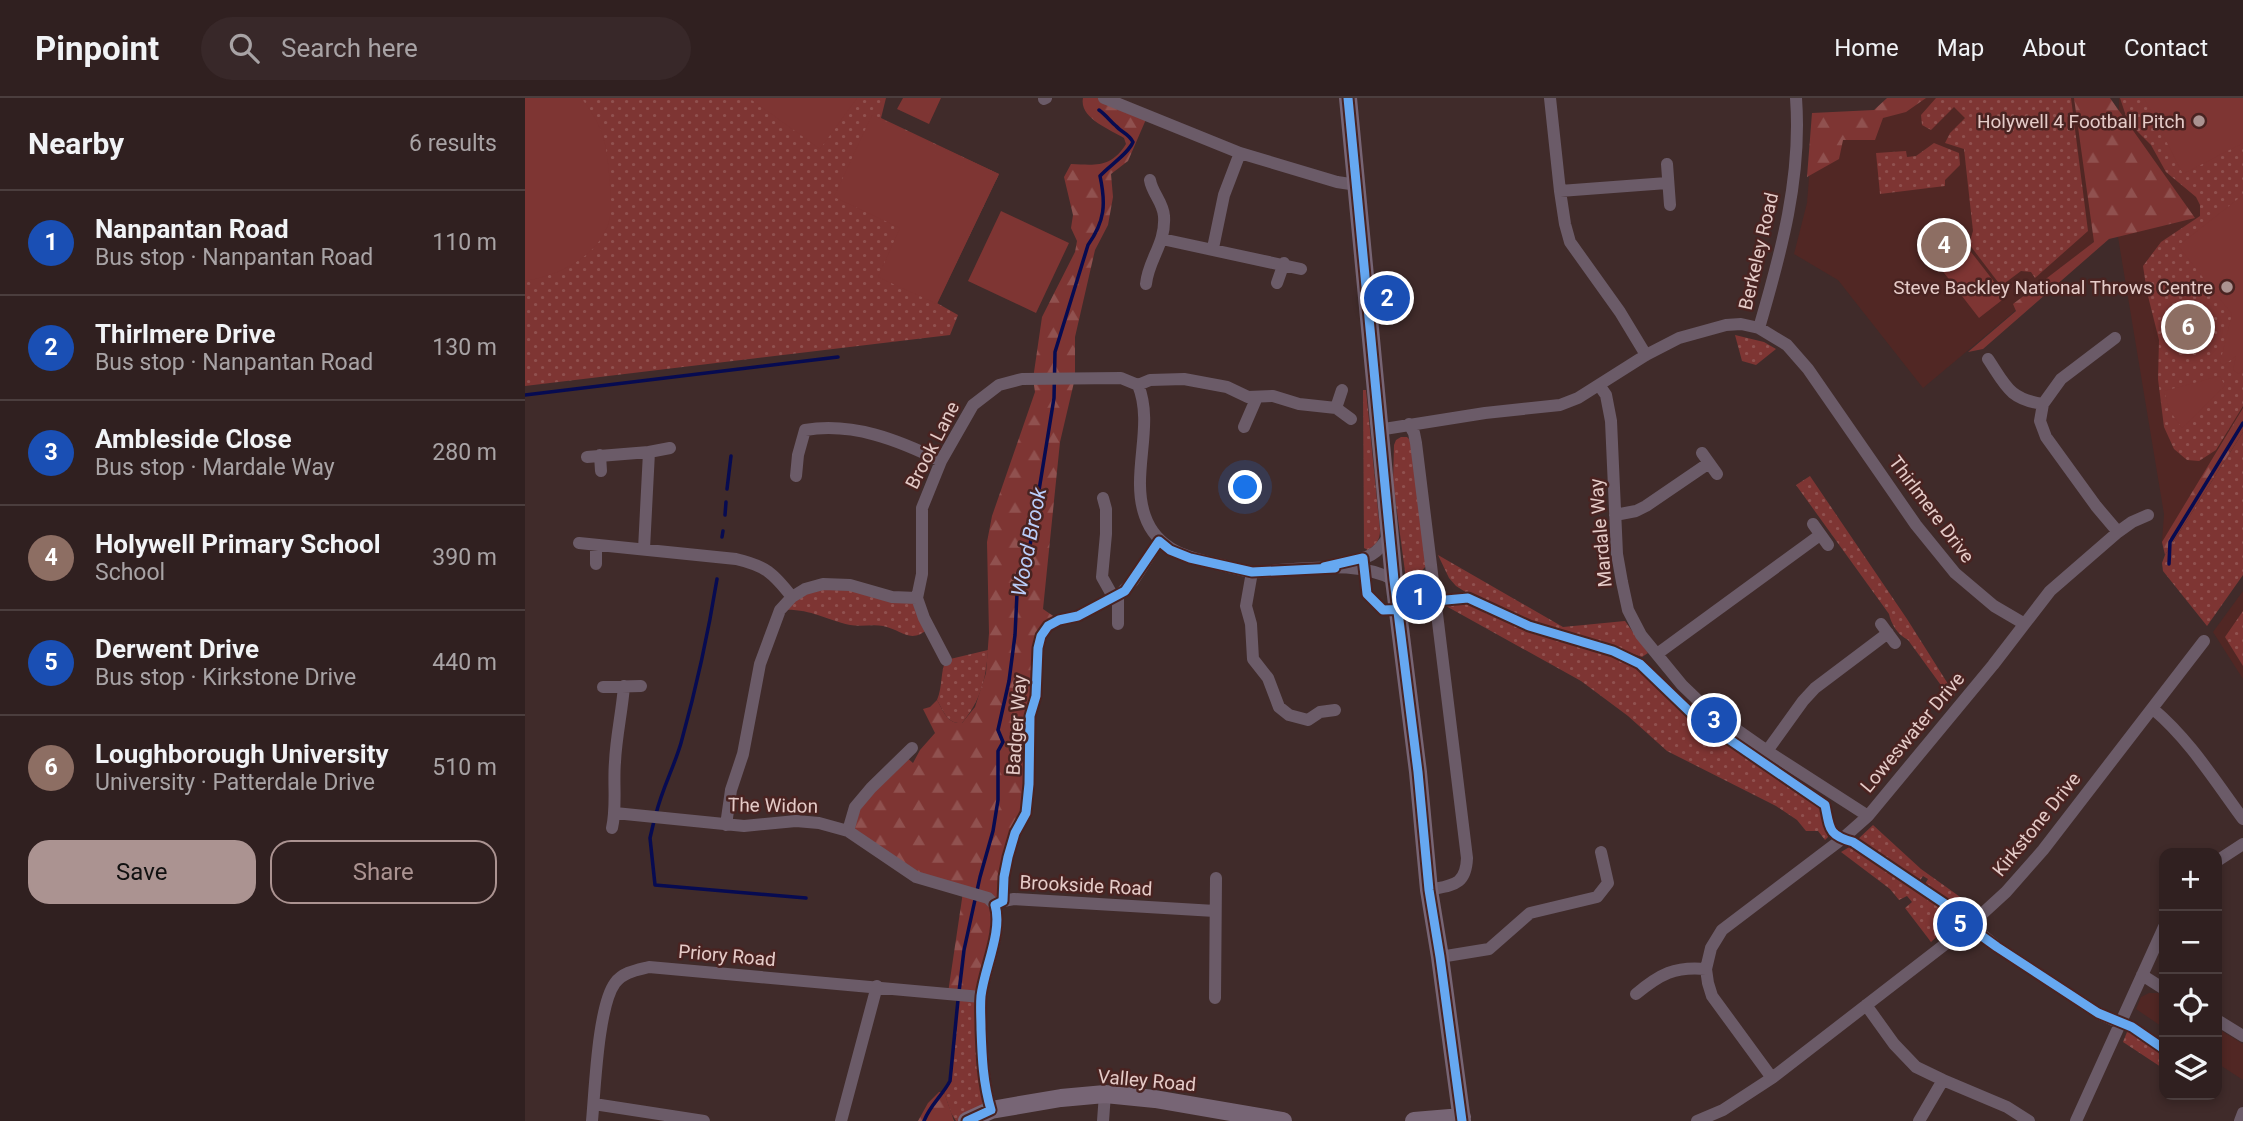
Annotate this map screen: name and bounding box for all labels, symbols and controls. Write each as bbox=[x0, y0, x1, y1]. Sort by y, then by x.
search box bbox=[201, 17, 691, 80]
text: Pinpoint bbox=[35, 29, 159, 68]
icon: search bbox=[225, 29, 263, 67]
text: Search here bbox=[281, 33, 418, 63]
text: Home bbox=[1834, 34, 1899, 62]
text: Map bbox=[1937, 34, 1984, 62]
text: About bbox=[2022, 34, 2086, 62]
text: Contact bbox=[2124, 34, 2208, 62]
place label: Holywell 4 Football Pitch bbox=[1977, 110, 2185, 133]
marker: Holywell 4 Football Pitch bbox=[2191, 113, 2207, 129]
text: Nearby bbox=[28, 126, 124, 161]
text: 6 results bbox=[409, 130, 497, 157]
street label: Berkeley Road bbox=[1734, 190, 1783, 312]
text: Nanpantan Road bbox=[95, 214, 289, 244]
pin: 4 bbox=[1921, 219, 1967, 271]
text: 1 bbox=[44, 229, 58, 256]
text: 110 m bbox=[432, 229, 497, 256]
text: Bus stop · Nanpantan Road bbox=[95, 244, 373, 271]
pin: 2 bbox=[1364, 272, 1410, 324]
place label: Steve Backley National Throws Centre bbox=[1893, 276, 2213, 299]
marker: Steve Backley National Throws Centre bbox=[2219, 279, 2235, 295]
pin: 6 bbox=[2165, 301, 2211, 353]
text: Thirlmere Drive bbox=[95, 319, 276, 349]
text: 2 bbox=[44, 334, 58, 361]
text: 130 m bbox=[432, 334, 497, 361]
text: Bus stop · Nanpantan Road bbox=[95, 349, 373, 376]
street label: Brook Lane bbox=[901, 398, 964, 493]
text: Ambleside Close bbox=[95, 424, 291, 454]
text: 3 bbox=[44, 439, 58, 466]
text: 280 m bbox=[432, 439, 497, 466]
street label: Thirlmere Drive bbox=[1884, 451, 1979, 567]
text: Bus stop · Mardale Way bbox=[95, 454, 335, 481]
your location bbox=[1228, 470, 1262, 504]
street label: Mardale Way bbox=[1584, 477, 1617, 588]
water label: Wood Brook bbox=[1007, 485, 1051, 599]
text: Holywell Primary School bbox=[95, 529, 381, 559]
text: 4 bbox=[44, 544, 58, 571]
text: 390 m bbox=[432, 544, 497, 571]
text: School bbox=[95, 559, 165, 586]
pin: 1 bbox=[1396, 571, 1442, 623]
text: Derwent Drive bbox=[95, 634, 259, 664]
text: 5 bbox=[44, 649, 58, 676]
text: 440 m bbox=[432, 649, 497, 676]
text: Bus stop · Kirkstone Drive bbox=[95, 664, 356, 691]
street label: Loweswater Drive bbox=[1855, 667, 1969, 797]
street label: Badger Way bbox=[1002, 674, 1031, 776]
pin: 3 bbox=[1691, 694, 1737, 746]
text: Loughborough University bbox=[95, 739, 389, 769]
text: 6 bbox=[44, 754, 58, 781]
text: 510 m bbox=[432, 754, 497, 781]
street label: Kirkstone Drive bbox=[1987, 768, 2085, 881]
text: University · Patterdale Drive bbox=[95, 769, 375, 796]
street label: The Widon bbox=[728, 793, 818, 818]
button: Save bbox=[28, 840, 256, 904]
button: Share bbox=[270, 840, 497, 904]
map controls bbox=[2159, 848, 2222, 1100]
button: + bbox=[2159, 848, 2222, 911]
street label: Brookside Road bbox=[1019, 871, 1153, 900]
pin: 5 bbox=[1937, 898, 1983, 950]
button: − bbox=[2159, 911, 2222, 974]
street label: Priory Road bbox=[677, 940, 777, 971]
button: locate bbox=[2159, 974, 2222, 1037]
button: layers bbox=[2159, 1037, 2222, 1100]
street label: Valley Road bbox=[1097, 1065, 1197, 1096]

